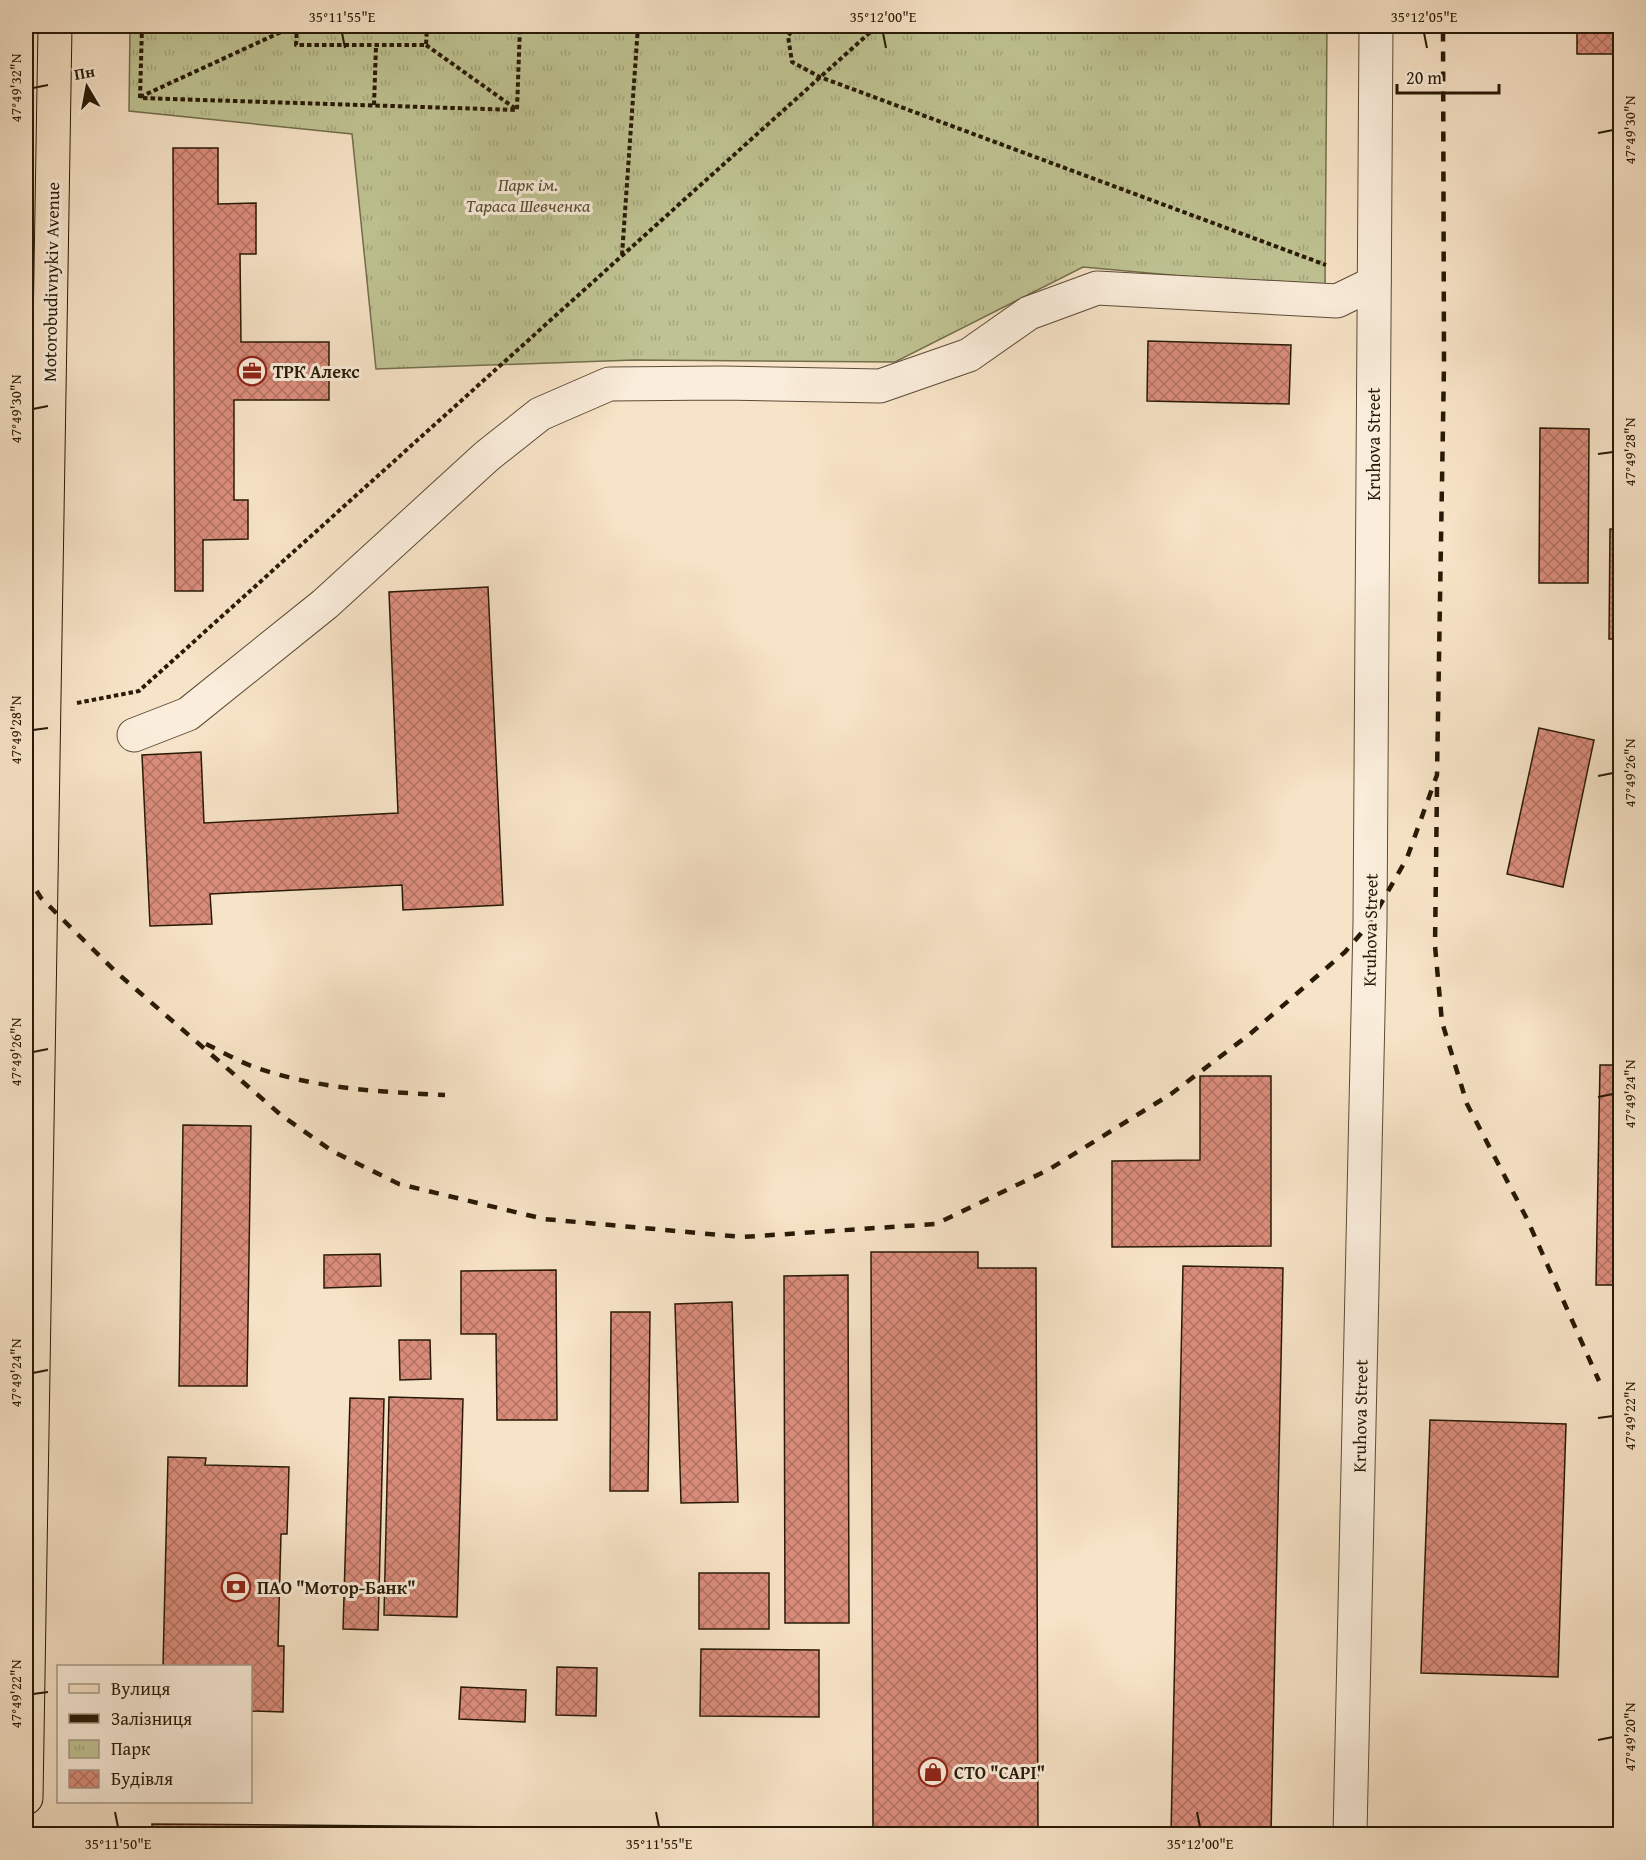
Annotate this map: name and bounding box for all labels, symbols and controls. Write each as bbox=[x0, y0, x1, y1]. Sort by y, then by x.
text: 35°11'55"E bbox=[309, 6, 376, 27]
text: 35°12'00"E bbox=[850, 6, 917, 27]
text: 35°12'05"E bbox=[1391, 6, 1458, 27]
text: 47°49'32"N bbox=[5, 53, 26, 122]
north arrow bbox=[57, 57, 117, 117]
scale bar bbox=[1397, 57, 1499, 95]
text: Пн bbox=[72, 59, 97, 86]
text: 20 m bbox=[1406, 64, 1442, 91]
text: 47°49'30"N bbox=[1619, 95, 1640, 164]
park label: Парк ім. Тараса Шевченка bbox=[466, 171, 591, 219]
street label: Motorobudivnykiv Avenue bbox=[36, 182, 66, 382]
office icon: ТРК Алекс bbox=[236, 355, 268, 387]
place label: ТРК Алекс bbox=[273, 358, 360, 385]
text: 47°49'30"N bbox=[5, 374, 26, 443]
street label: Kruhova Street bbox=[1360, 387, 1387, 501]
text: 47°49'28"N bbox=[1619, 417, 1640, 486]
text: 47°49'28"N bbox=[5, 695, 26, 764]
text: 47°49'26"N bbox=[1619, 738, 1640, 807]
street label: Kruhova Street bbox=[1356, 872, 1384, 987]
text: 47°49'26"N bbox=[5, 1017, 26, 1086]
text: 47°49'24"N bbox=[1619, 1059, 1640, 1128]
text: 47°49'24"N bbox=[5, 1338, 26, 1407]
street label: Kruhova Street bbox=[1346, 1358, 1374, 1473]
text: 47°49'22"N bbox=[1619, 1381, 1640, 1450]
bank icon: ПАО "Мотор-Банк" bbox=[220, 1571, 252, 1603]
place label: ПАО "Мотор-Банк" bbox=[257, 1574, 416, 1601]
text: 47°49'22"N bbox=[5, 1659, 26, 1728]
legend bbox=[57, 1665, 252, 1803]
text: Вулиця bbox=[111, 1675, 170, 1702]
text: 47°49'20"N bbox=[1619, 1702, 1640, 1771]
text: Залізниця bbox=[111, 1705, 192, 1732]
text: Парк bbox=[111, 1735, 151, 1762]
shop icon: СТО "CAPI" bbox=[917, 1756, 949, 1788]
place label: СТО "CAPI" bbox=[954, 1759, 1045, 1786]
text: Будівля bbox=[111, 1765, 173, 1792]
text: 35°11'50"E bbox=[85, 1833, 152, 1854]
text: 35°11'55"E bbox=[626, 1833, 693, 1854]
text: 35°12'00"E bbox=[1167, 1833, 1234, 1854]

